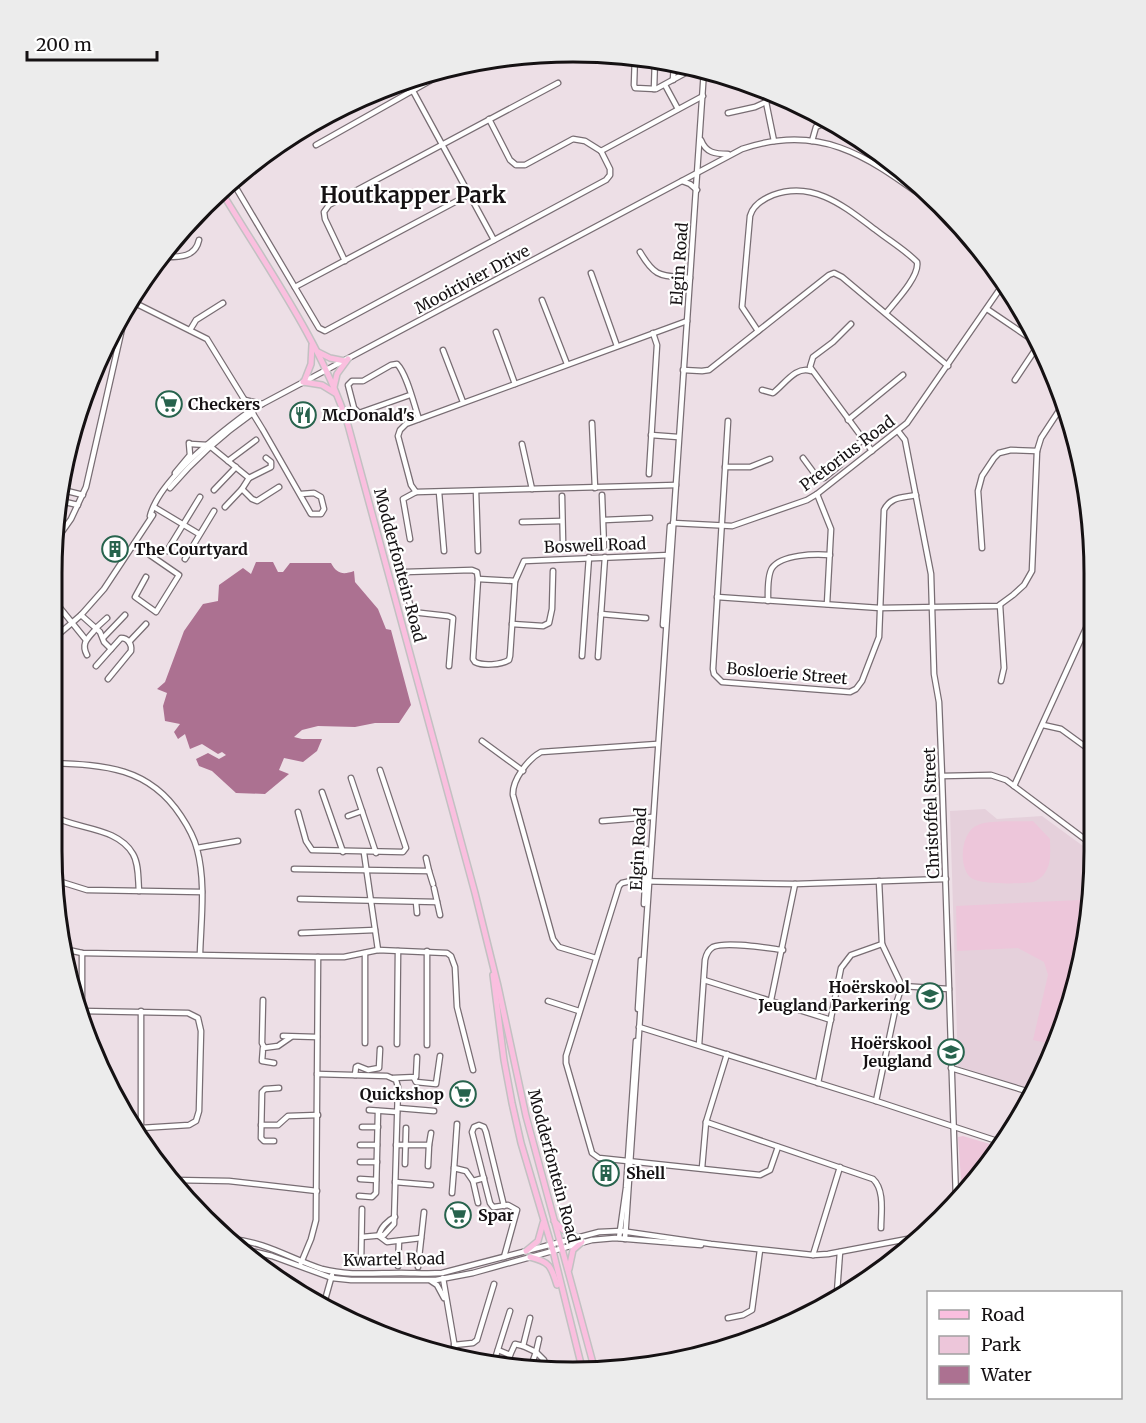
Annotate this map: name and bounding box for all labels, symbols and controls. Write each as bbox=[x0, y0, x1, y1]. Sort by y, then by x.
scale bar bbox=[27, 24, 158, 62]
text: 200 m bbox=[36, 33, 92, 56]
district label: Houtkapper Park bbox=[320, 181, 507, 209]
street label: Elgin Road bbox=[666, 221, 692, 306]
street label: Mooirivier Drive bbox=[411, 240, 533, 318]
supermarket icon: Checkers bbox=[154, 389, 184, 419]
place label: Checkers bbox=[188, 394, 260, 414]
restaurant icon: McDonald's bbox=[288, 400, 318, 430]
place label: McDonald's bbox=[322, 405, 415, 425]
street label: Pretorius Road bbox=[796, 411, 899, 495]
street label: Modderfontein Road bbox=[370, 486, 430, 645]
street label: Boswell Road bbox=[543, 533, 647, 557]
building icon: The Courtyard bbox=[100, 534, 130, 564]
place label: The Courtyard bbox=[134, 539, 248, 559]
street label: Bosloerie Street bbox=[726, 658, 849, 688]
street label: Christoffel Street bbox=[919, 746, 943, 879]
street label: Elgin Road bbox=[626, 806, 650, 891]
place label: Hoërskool Jeugland Parkering bbox=[757, 977, 910, 1015]
school or university icon: Hoërskool Jeugland Parkering bbox=[915, 981, 945, 1011]
place label: Hoërskool Jeugland bbox=[851, 1033, 932, 1071]
school or university icon: Hoërskool Jeugland bbox=[936, 1037, 966, 1067]
supermarket icon: Quickshop bbox=[448, 1079, 478, 1109]
place label: Quickshop bbox=[360, 1084, 444, 1104]
street label: Modderfontein Road bbox=[524, 1087, 584, 1246]
building icon: Shell bbox=[591, 1158, 621, 1188]
place label: Shell bbox=[626, 1163, 665, 1183]
supermarket icon: Spar bbox=[443, 1200, 473, 1230]
place label: Spar bbox=[478, 1205, 515, 1225]
street label: Kwartel Road bbox=[343, 1248, 445, 1270]
legend bbox=[927, 1291, 1122, 1399]
text: Road bbox=[981, 1303, 1025, 1326]
text: Park bbox=[981, 1333, 1022, 1356]
text: Water bbox=[980, 1363, 1032, 1386]

